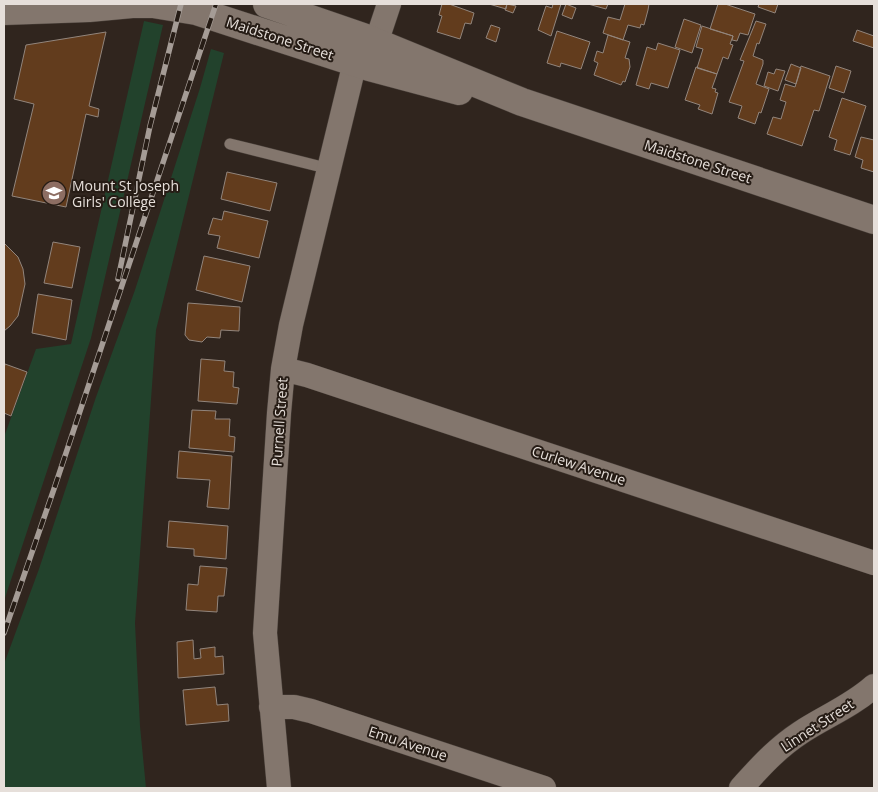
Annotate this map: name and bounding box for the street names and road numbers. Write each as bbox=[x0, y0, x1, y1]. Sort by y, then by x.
street label: Maidstone Street bbox=[224, 12, 336, 64]
street label: Maidstone Street bbox=[642, 135, 754, 187]
street label: Purnell Street bbox=[266, 377, 292, 467]
street label: Curlew Avenue bbox=[530, 441, 629, 489]
street label: Linnet Street bbox=[777, 694, 857, 756]
street label: Emu Avenue bbox=[366, 721, 450, 765]

